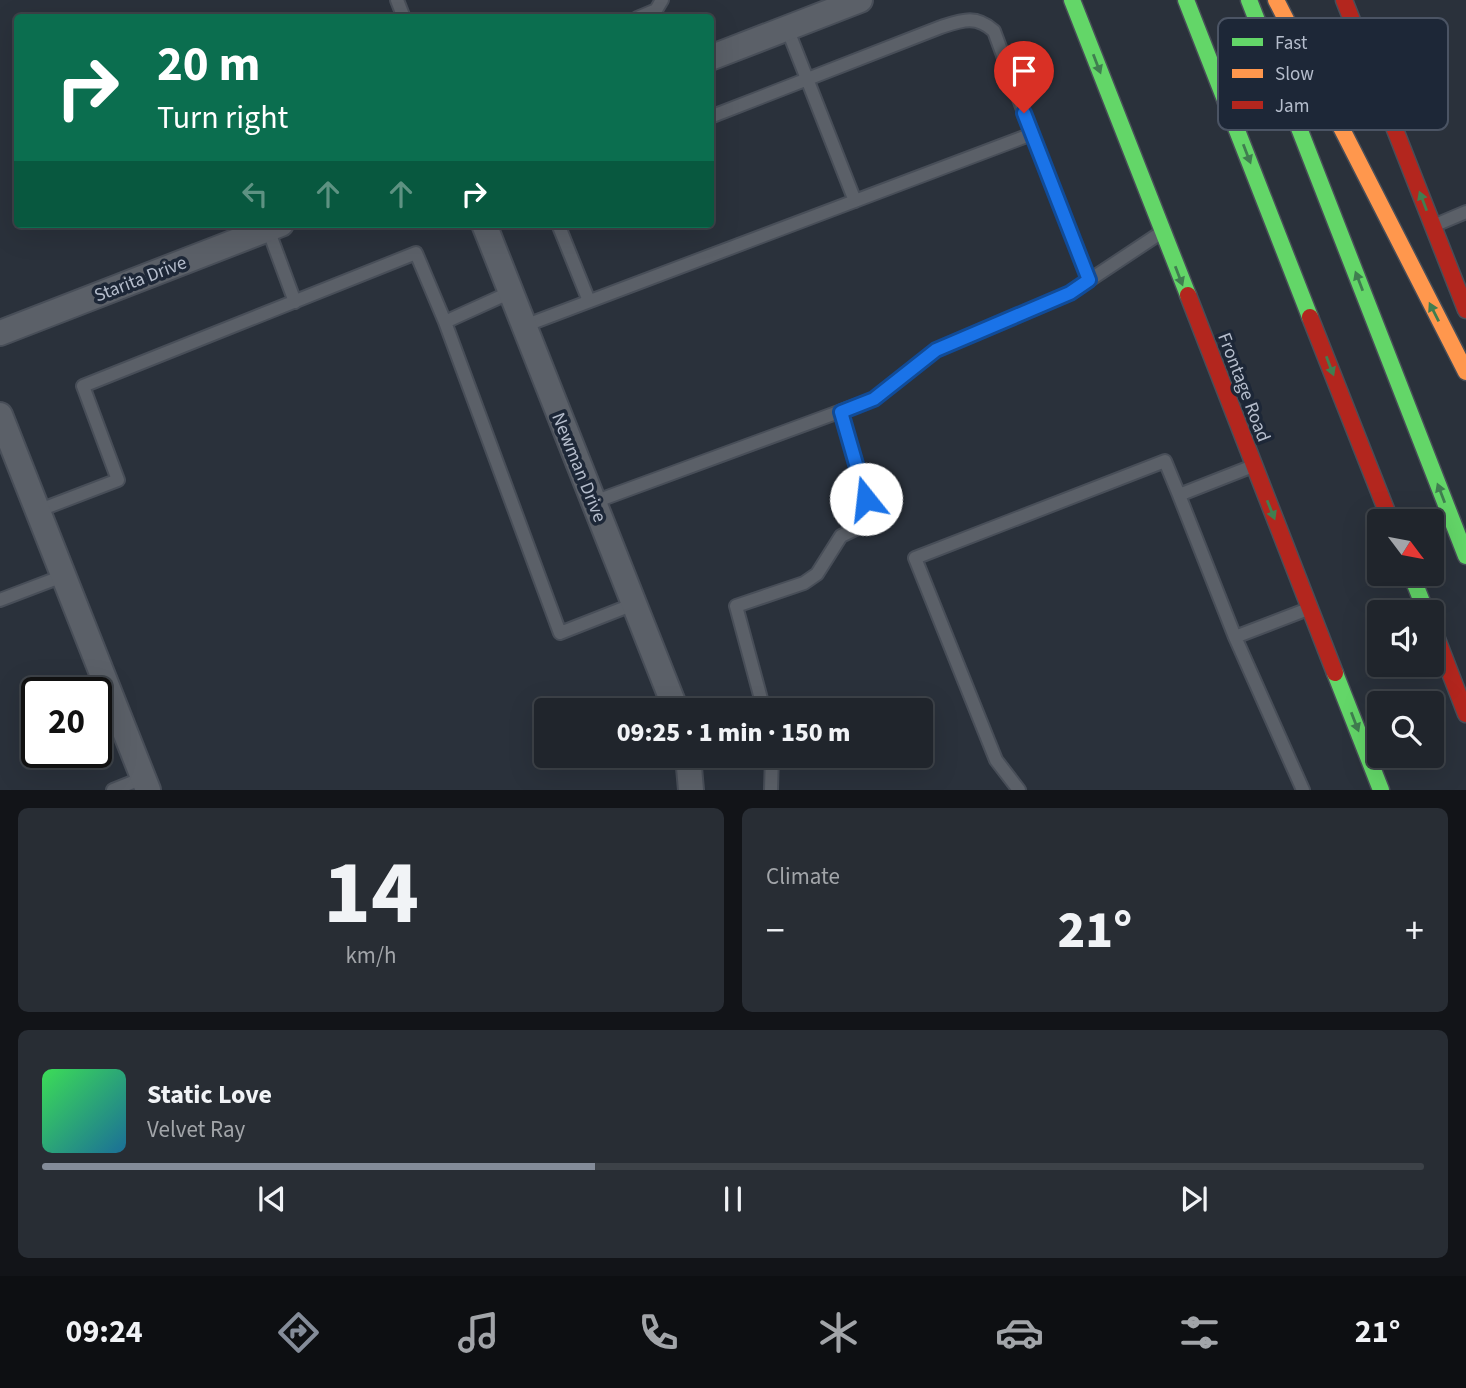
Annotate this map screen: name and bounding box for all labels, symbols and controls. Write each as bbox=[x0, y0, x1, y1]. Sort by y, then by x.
legend bbox=[1218, 18, 1448, 130]
text: 20 m bbox=[157, 30, 261, 100]
text: Fast bbox=[1275, 30, 1308, 57]
pin bbox=[994, 41, 1054, 113]
icon: right bbox=[42, 42, 133, 133]
icon: arrive bbox=[1005, 52, 1043, 90]
one-way arrow bbox=[1091, 53, 1102, 74]
text: Slow bbox=[1275, 61, 1314, 88]
text: Jam bbox=[1275, 93, 1309, 120]
text: Turn right bbox=[157, 95, 288, 141]
one-way arrow bbox=[1242, 144, 1253, 165]
icon: left bbox=[236, 175, 274, 213]
icon: ahead bbox=[309, 175, 347, 213]
icon: ahead bbox=[382, 175, 420, 213]
icon: right bbox=[455, 175, 493, 213]
one-way arrow bbox=[1418, 190, 1429, 211]
street label: Starita Drive bbox=[90, 249, 191, 309]
one-way arrow bbox=[1174, 265, 1185, 286]
one-way arrow bbox=[1353, 270, 1364, 291]
one-way arrow bbox=[1428, 302, 1439, 322]
street label: Frontage Road bbox=[1210, 329, 1277, 446]
one-way arrow bbox=[1325, 356, 1336, 377]
street label: Newman Drive bbox=[544, 409, 613, 526]
position arrow bbox=[829, 462, 903, 536]
one-way arrow bbox=[1436, 482, 1447, 503]
one-way arrow bbox=[1266, 500, 1277, 521]
north arrow bbox=[1367, 509, 1444, 586]
map controls bbox=[1367, 509, 1444, 768]
button: sound bbox=[1367, 600, 1444, 677]
speed limit sign: 20 bbox=[21, 677, 112, 768]
button: search bbox=[1367, 691, 1444, 768]
one-way arrow bbox=[1349, 711, 1360, 732]
text: 09:25 · 1 min · 150 m bbox=[617, 714, 850, 751]
text: 14 bbox=[323, 829, 419, 958]
text: Climate bbox=[766, 860, 840, 893]
text: 21° bbox=[1058, 894, 1132, 968]
text: − bbox=[766, 904, 785, 958]
text: + bbox=[1405, 904, 1424, 958]
text: km/h bbox=[345, 939, 397, 972]
text: Static Love bbox=[147, 1076, 272, 1113]
text: Velvet Ray bbox=[147, 1113, 245, 1146]
icon: previous bbox=[253, 1180, 291, 1218]
icon: pause bbox=[714, 1180, 752, 1218]
icon: next bbox=[1175, 1180, 1213, 1218]
icon: directions bbox=[274, 1308, 323, 1357]
icon: music bbox=[454, 1308, 503, 1357]
icon: phone bbox=[634, 1308, 683, 1357]
icon: climate bbox=[814, 1308, 863, 1357]
icon: car bbox=[995, 1308, 1044, 1357]
icon: filters bbox=[1175, 1308, 1224, 1357]
text: 09:24 bbox=[66, 1309, 143, 1355]
text: 21° bbox=[1355, 1309, 1400, 1355]

